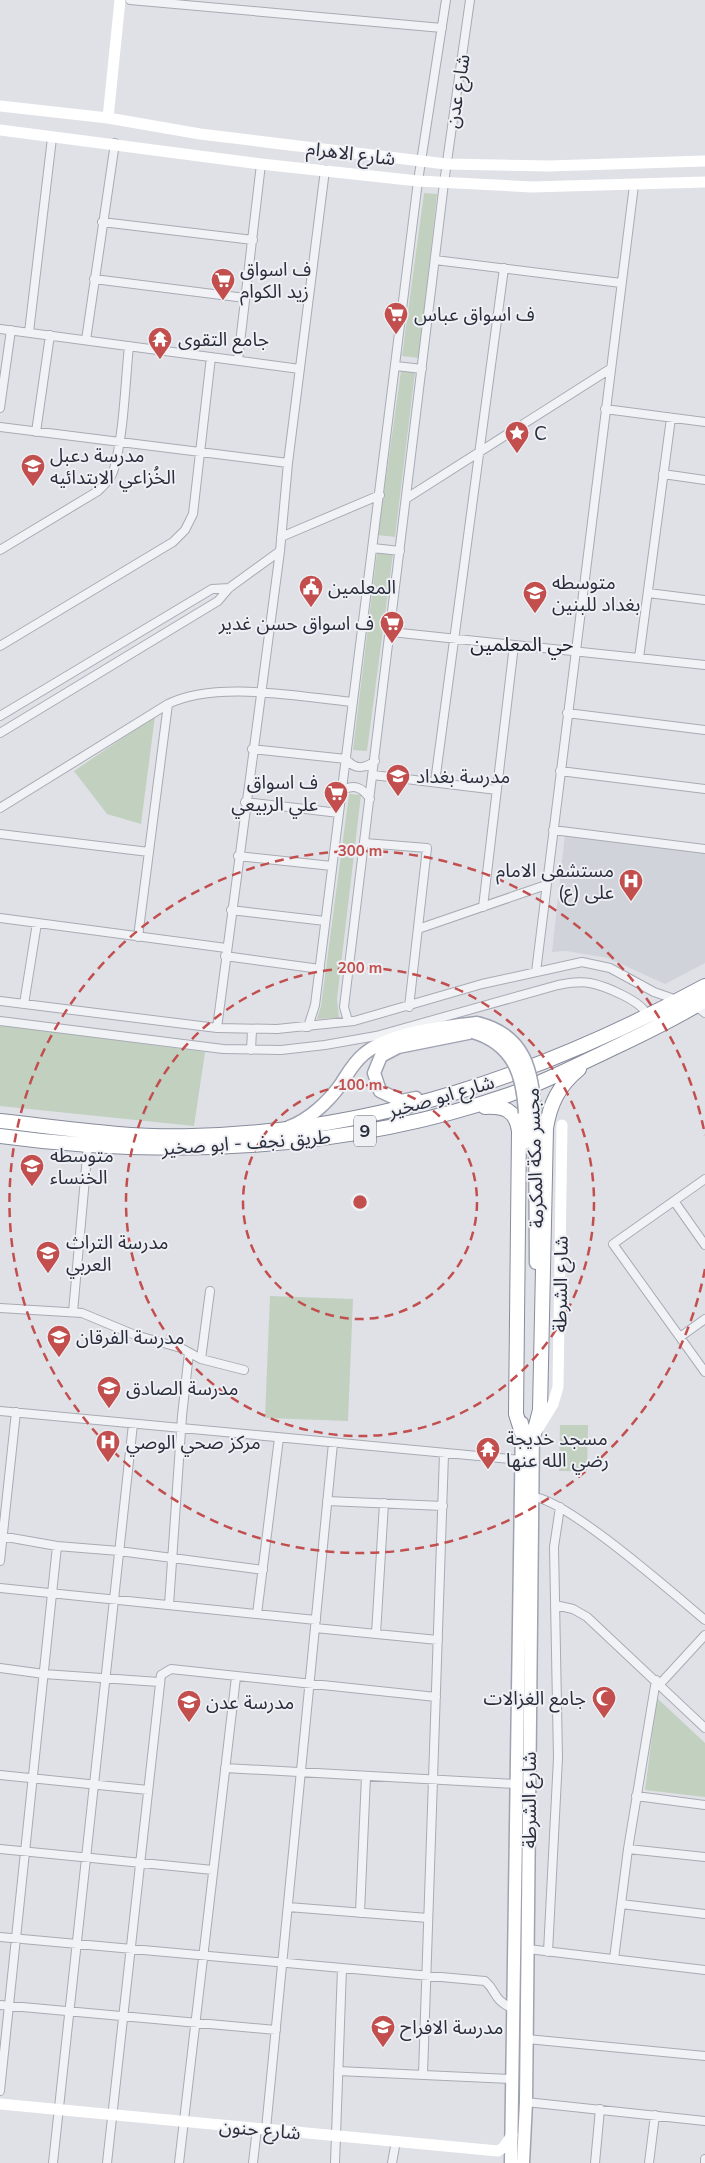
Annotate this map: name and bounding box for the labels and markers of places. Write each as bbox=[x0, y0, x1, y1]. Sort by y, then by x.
place label: ف اسواق زيد الكوام bbox=[240, 257, 311, 306]
supermarket icon: ف اسواق زيد الكوام bbox=[210, 267, 236, 301]
supermarket icon: ف اسواق عباس bbox=[383, 301, 409, 335]
place label: ف اسواق عباس bbox=[414, 302, 535, 326]
temple icon: جامع التقوى bbox=[147, 326, 173, 360]
place label: جامع التقوى bbox=[178, 327, 269, 354]
place icon: C bbox=[504, 420, 530, 454]
place label: C bbox=[534, 421, 547, 445]
place label: مدرسة دعبل الخُزاعي الابتدائيه bbox=[50, 443, 175, 492]
school or university icon: مدرسة دعبل الخُزاعي الابتدائيه bbox=[20, 453, 46, 487]
place label: متوسطه بغداد للبنين bbox=[552, 570, 640, 616]
public building icon: المعلمين bbox=[298, 574, 324, 608]
place label: المعلمين bbox=[328, 575, 396, 599]
school or university icon: متوسطه بغداد للبنين bbox=[522, 580, 548, 614]
supermarket icon: ف اسواق حسن غدير bbox=[379, 610, 405, 644]
place label: ف اسواق حسن غدير bbox=[218, 611, 374, 635]
school or university icon: مدرسة بغداد bbox=[385, 763, 411, 797]
place label: مدرسة بغداد bbox=[416, 764, 510, 788]
place label: ف اسواق علي الربيعي bbox=[231, 770, 318, 819]
supermarket icon: ف اسواق علي الربيعي bbox=[323, 780, 349, 814]
place label: مستشفی الامام علی (ع) bbox=[496, 858, 614, 906]
hospital icon: مستشفی الامام علی (ع) bbox=[618, 868, 644, 902]
place label: متوسطه الخنساء bbox=[50, 1143, 114, 1189]
school or university icon: متوسطه الخنساء bbox=[19, 1153, 45, 1187]
centre of rings bbox=[351, 1193, 369, 1211]
place label: مدرسة التراث العربي bbox=[66, 1230, 169, 1279]
school or university icon: مدرسة التراث العربي bbox=[35, 1240, 61, 1274]
school or university icon: مدرسة الفرقان bbox=[46, 1324, 72, 1358]
place label: مدرسة الفرقان bbox=[76, 1325, 184, 1349]
school or university icon: مدرسة الصادق bbox=[96, 1375, 122, 1409]
place label: مدرسة الصادق bbox=[126, 1376, 238, 1400]
place label: مسجد خديجة رضي الله عنها bbox=[506, 1426, 609, 1475]
hospital icon: مركز صحي الوصي bbox=[95, 1429, 121, 1463]
place label: مركز صحي الوصي bbox=[126, 1430, 261, 1457]
temple icon: مسجد خديجة رضي الله عنها bbox=[475, 1436, 501, 1470]
mosque icon: جامع الغزالات bbox=[591, 1685, 617, 1719]
place label: جامع الغزالات bbox=[483, 1686, 586, 1713]
school or university icon: مدرسة عدن bbox=[176, 1689, 202, 1723]
place label: مدرسة عدن bbox=[206, 1690, 294, 1714]
school or university icon: مدرسة الافراح bbox=[370, 2014, 396, 2048]
place label: مدرسة الافراح bbox=[400, 2015, 503, 2041]

